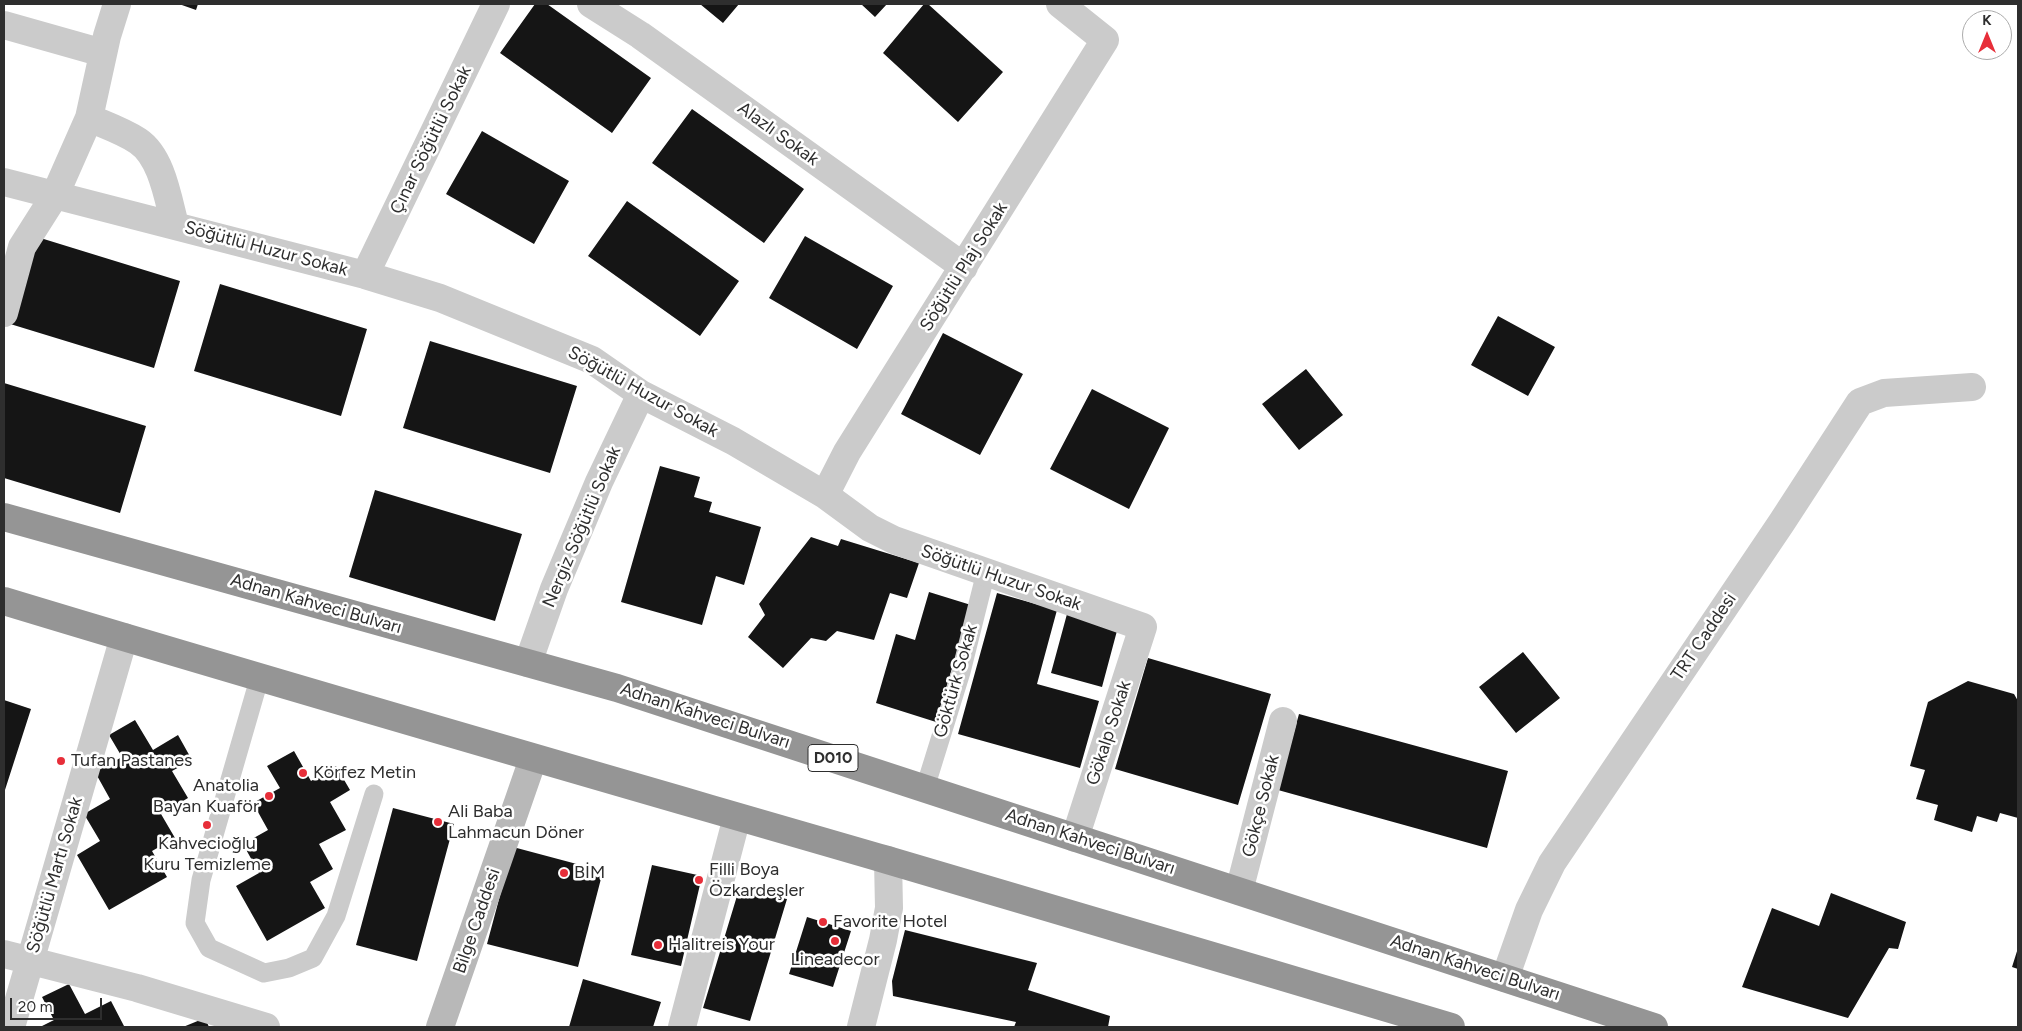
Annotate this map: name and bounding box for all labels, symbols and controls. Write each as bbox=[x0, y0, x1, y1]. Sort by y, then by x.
north arrow bbox=[1962, 10, 2012, 60]
text: K bbox=[1982, 12, 1992, 29]
street label: Çınar Söğütlü Sokak bbox=[386, 62, 476, 218]
street label: Alazlı Sokak bbox=[733, 97, 823, 171]
street label: Söğütlü Plaj Sokak bbox=[916, 198, 1012, 336]
street label: Söğütlü Huzur Sokak bbox=[182, 217, 350, 281]
street label: Söğütlü Huzur Sokak bbox=[564, 342, 722, 442]
street label: Nergiz Söğütlü Sokak bbox=[538, 443, 626, 611]
street label: Söğütlü Huzur Sokak bbox=[918, 540, 1084, 616]
street label: Adnan Kahveci Bulvarı bbox=[228, 569, 404, 639]
street label: TRT Caddesi bbox=[1667, 589, 1741, 685]
street label: Göktürk Sokak bbox=[930, 622, 982, 740]
street label: Adnan Kahveci Bulvarı bbox=[617, 678, 793, 754]
street label: Gökalp Sokak bbox=[1082, 678, 1136, 788]
road number: D010 bbox=[808, 744, 858, 771]
place label: Tufan Pastanes bbox=[71, 750, 192, 772]
street label: Gökçe Sokak bbox=[1238, 753, 1284, 859]
marker: Tufan Pastanes bbox=[55, 755, 67, 767]
place label: Körfez Metin bbox=[313, 762, 416, 784]
marker: Körfez Metin bbox=[297, 767, 309, 779]
place label: Anatolia Bayan Kuaför bbox=[153, 775, 259, 818]
marker: Anatolia Bayan Kuaför bbox=[263, 790, 275, 802]
street label: Söğütlü Martı Sokak bbox=[22, 795, 88, 955]
place label: Ali Baba Lahmacun Döner bbox=[448, 801, 584, 844]
street label: Adnan Kahveci Bulvarı bbox=[1002, 804, 1178, 880]
marker: Ali Baba Lahmacun Döner bbox=[432, 816, 444, 828]
marker: Kahvecioğlu Kuru Temizleme bbox=[201, 819, 213, 831]
place label: Kahvecioğlu Kuru Temizleme bbox=[143, 833, 271, 876]
place label: Filli Boya Özkardeşler bbox=[709, 859, 804, 902]
place label: BİM bbox=[574, 862, 605, 884]
street label: Bilge Caddesi bbox=[449, 866, 505, 976]
marker: BİM bbox=[558, 867, 570, 879]
marker: Filli Boya Özkardeşler bbox=[693, 874, 705, 886]
place label: Favorite Hotel bbox=[833, 911, 947, 933]
marker: Favorite Hotel bbox=[817, 916, 829, 928]
street label: Adnan Kahveci Bulvarı bbox=[1387, 930, 1563, 1006]
place label: Halitreis Your bbox=[668, 934, 775, 956]
marker: Lineadecor bbox=[829, 935, 841, 947]
marker: Halitreis Your bbox=[652, 939, 664, 951]
place label: Lineadecor bbox=[790, 949, 880, 971]
scale bar bbox=[12, 988, 105, 1020]
text: 20 m bbox=[18, 998, 52, 1016]

